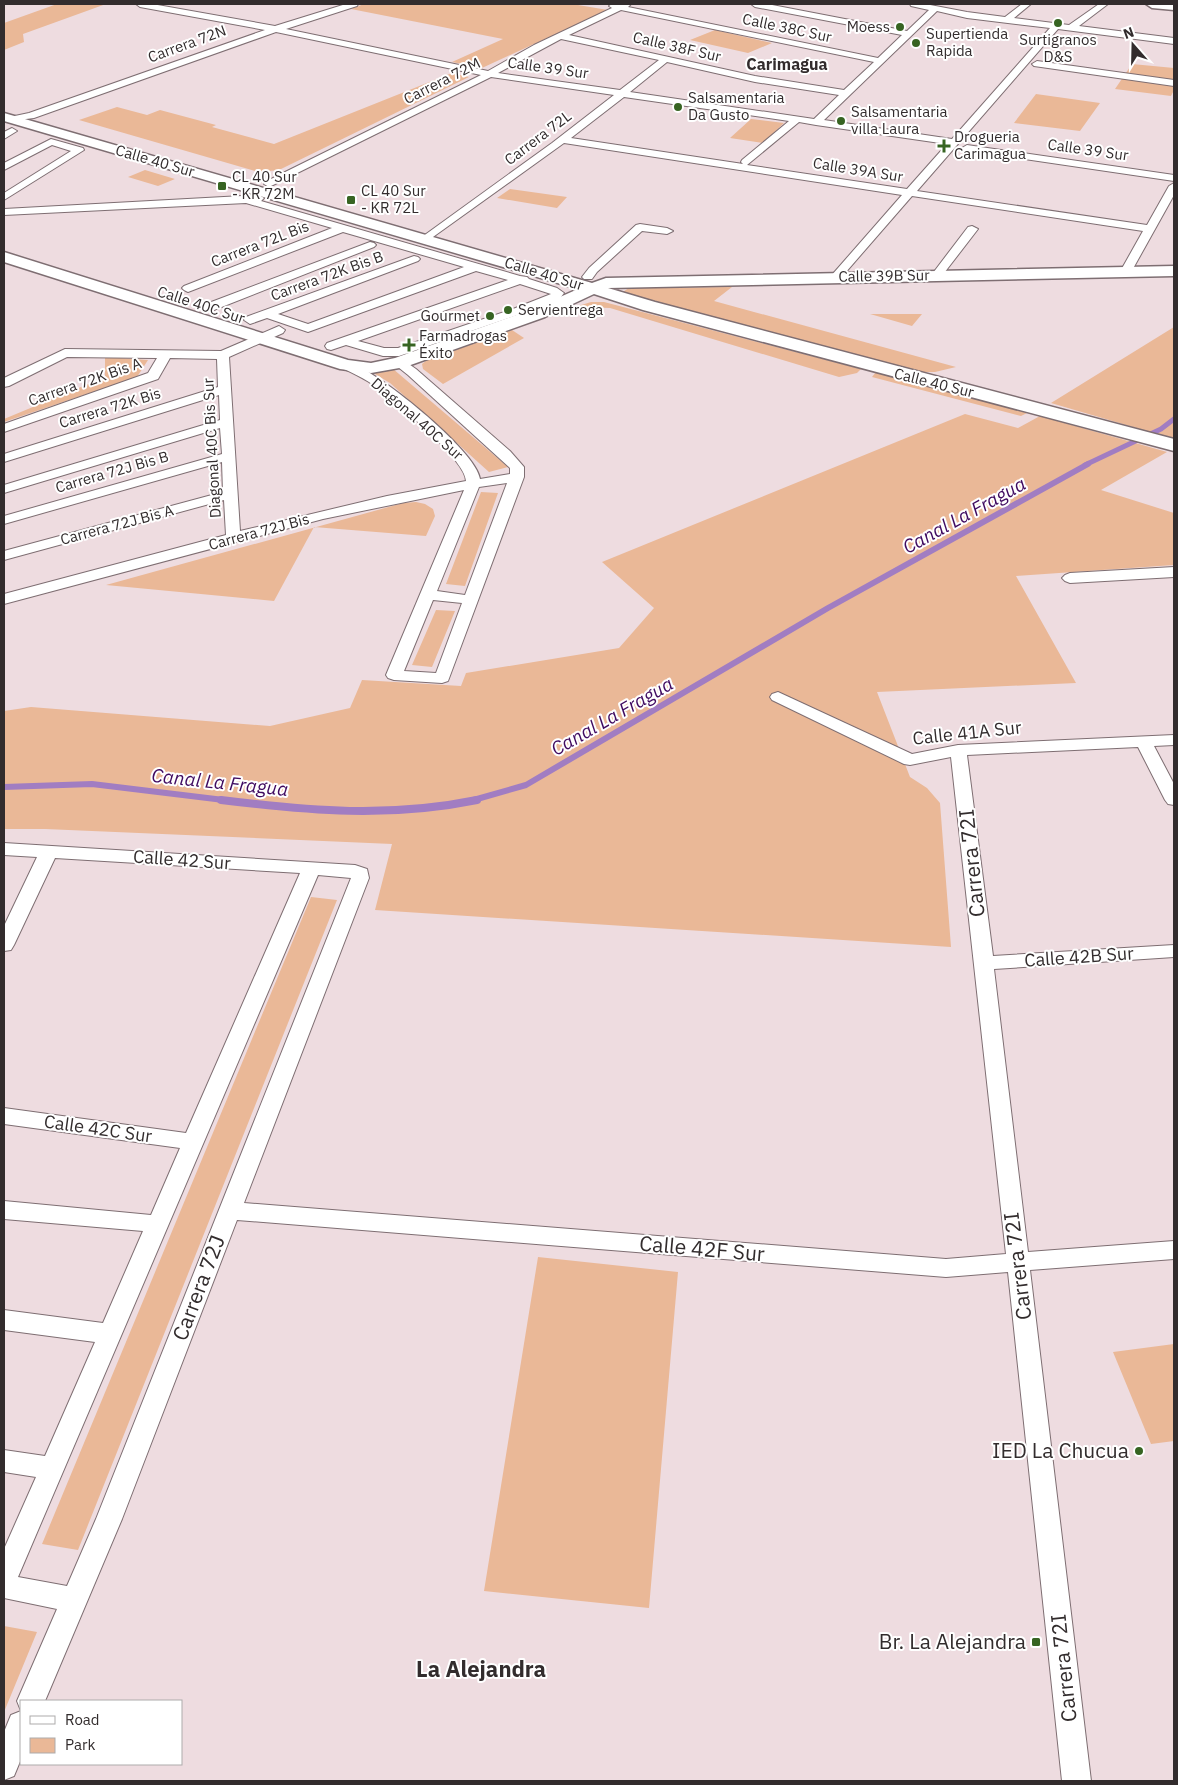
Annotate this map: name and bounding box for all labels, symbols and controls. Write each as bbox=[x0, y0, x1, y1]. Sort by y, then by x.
street label: Calle 38C Sur bbox=[741, 9, 834, 46]
place label: Moess bbox=[847, 17, 890, 36]
marker: Surtigranos D&S bbox=[1052, 17, 1064, 29]
north arrow bbox=[1108, 20, 1158, 70]
street label: Carrera 72N bbox=[145, 21, 229, 66]
marker: Moess bbox=[894, 21, 906, 33]
text: N bbox=[1121, 23, 1136, 43]
place label: Supertienda Rapida bbox=[926, 24, 1008, 60]
street label: Calle 38F Sur bbox=[631, 27, 724, 66]
place label: Surtigranos D&S bbox=[1019, 30, 1097, 66]
marker: Supertienda Rapida bbox=[910, 37, 922, 49]
street label: Calle 39 Sur bbox=[506, 52, 590, 83]
street label: Carrera 72M bbox=[400, 53, 483, 108]
district label: Carimagua bbox=[746, 54, 828, 74]
place label: Salsamentaria Da Gusto bbox=[688, 88, 785, 124]
marker: Salsamentaria Da Gusto bbox=[672, 101, 684, 113]
place label: Salsamentaria villa Laura bbox=[851, 102, 948, 138]
street label: Carrera 72L bbox=[500, 106, 575, 169]
marker: Salsamentaria villa Laura bbox=[835, 115, 847, 127]
place label: Drogueria Carimagua bbox=[954, 127, 1026, 163]
street label: Calle 39 Sur bbox=[1046, 134, 1130, 165]
street label: Calle 40 Sur bbox=[113, 140, 197, 181]
marker: Drogueria Carimagua bbox=[938, 140, 950, 152]
street label: Calle 39A Sur bbox=[812, 153, 905, 186]
place label: CL 40 Sur - KR 72M bbox=[232, 167, 297, 203]
marker: CL 40 Sur - KR 72M bbox=[216, 180, 228, 192]
place label: CL 40 Sur - KR 72L bbox=[361, 181, 426, 217]
marker: CL 40 Sur - KR 72L bbox=[345, 194, 357, 206]
street label: Carrera 72L Bis bbox=[208, 216, 311, 271]
street label: Carrera 72K Bis B bbox=[268, 246, 386, 305]
street label: Calle 40 Sur bbox=[502, 253, 586, 295]
street label: Calle 39B Sur bbox=[838, 265, 930, 286]
street label: Calle 40C Sur bbox=[155, 281, 248, 328]
place label: Servientrega bbox=[518, 300, 603, 319]
marker: Servientrega bbox=[502, 304, 514, 316]
place label: Gourmet bbox=[421, 306, 480, 325]
marker: Gourmet bbox=[484, 310, 496, 322]
place label: Farmadrogas Éxito bbox=[419, 326, 507, 362]
marker: Farmadrogas Éxito bbox=[403, 339, 415, 351]
street label: Carrera 72K Bis A bbox=[26, 354, 144, 410]
street label: Calle 40 Sur bbox=[892, 363, 976, 402]
street label: Diagonal 40C Sur bbox=[367, 373, 468, 464]
street label: Diagonal 40C Bis Sur bbox=[198, 377, 225, 519]
street label: Carrera 72K Bis bbox=[57, 384, 163, 432]
street label: Carrera 72J Bis B bbox=[53, 446, 171, 497]
water label: Canal La Fragua bbox=[898, 471, 1030, 559]
street label: Carrera 72J Bis A bbox=[58, 500, 176, 549]
street label: Carrera 72J Bis bbox=[206, 509, 311, 554]
water label: Canal La Fragua bbox=[547, 671, 677, 761]
street label: Calle 41A Sur bbox=[911, 715, 1023, 750]
water label: Canal La Fragua bbox=[151, 763, 289, 801]
street label: Carrera 72I bbox=[951, 808, 991, 919]
street label: Calle 42 Sur bbox=[132, 845, 232, 874]
street label: Calle 42B Sur bbox=[1024, 941, 1135, 972]
street label: Calle 42C Sur bbox=[43, 1110, 154, 1148]
street label: Carrera 72I bbox=[997, 1211, 1038, 1322]
street label: Calle 42F Sur bbox=[638, 1229, 766, 1267]
street label: Carrera 72J bbox=[165, 1231, 231, 1344]
place label: IED La Chucua bbox=[992, 1436, 1129, 1464]
marker: IED La Chucua bbox=[1133, 1445, 1145, 1457]
street label: Carrera 72I bbox=[1043, 1613, 1083, 1724]
place label: Br. La Alejandra bbox=[879, 1627, 1026, 1655]
marker: Br. La Alejandra bbox=[1030, 1636, 1042, 1648]
district label: La Alejandra bbox=[416, 1654, 546, 1683]
legend bbox=[20, 1700, 182, 1765]
text: Road bbox=[65, 1710, 100, 1729]
text: Park bbox=[65, 1735, 95, 1754]

